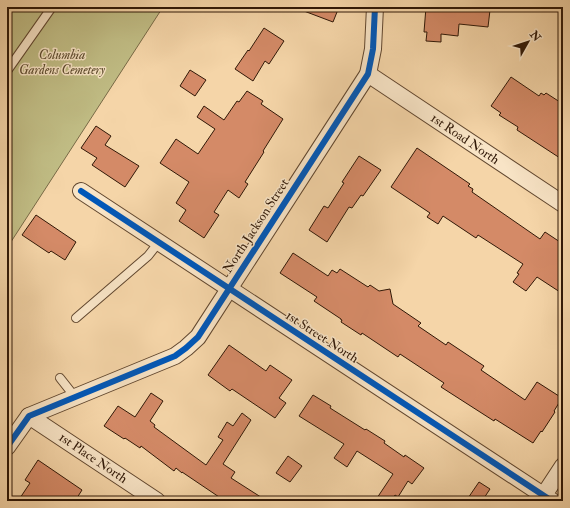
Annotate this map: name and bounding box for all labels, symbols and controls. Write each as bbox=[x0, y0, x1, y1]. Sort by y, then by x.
north arrow bbox=[508, 22, 548, 62]
text: N bbox=[527, 27, 544, 45]
park label: Columbia Gardens Cemetery bbox=[19, 47, 105, 78]
street label: 1st Road North bbox=[428, 110, 503, 168]
street label: North Jackson Street bbox=[220, 176, 292, 276]
street label: 1st Street North bbox=[283, 308, 362, 367]
street label: 1st Place North bbox=[56, 429, 130, 487]

